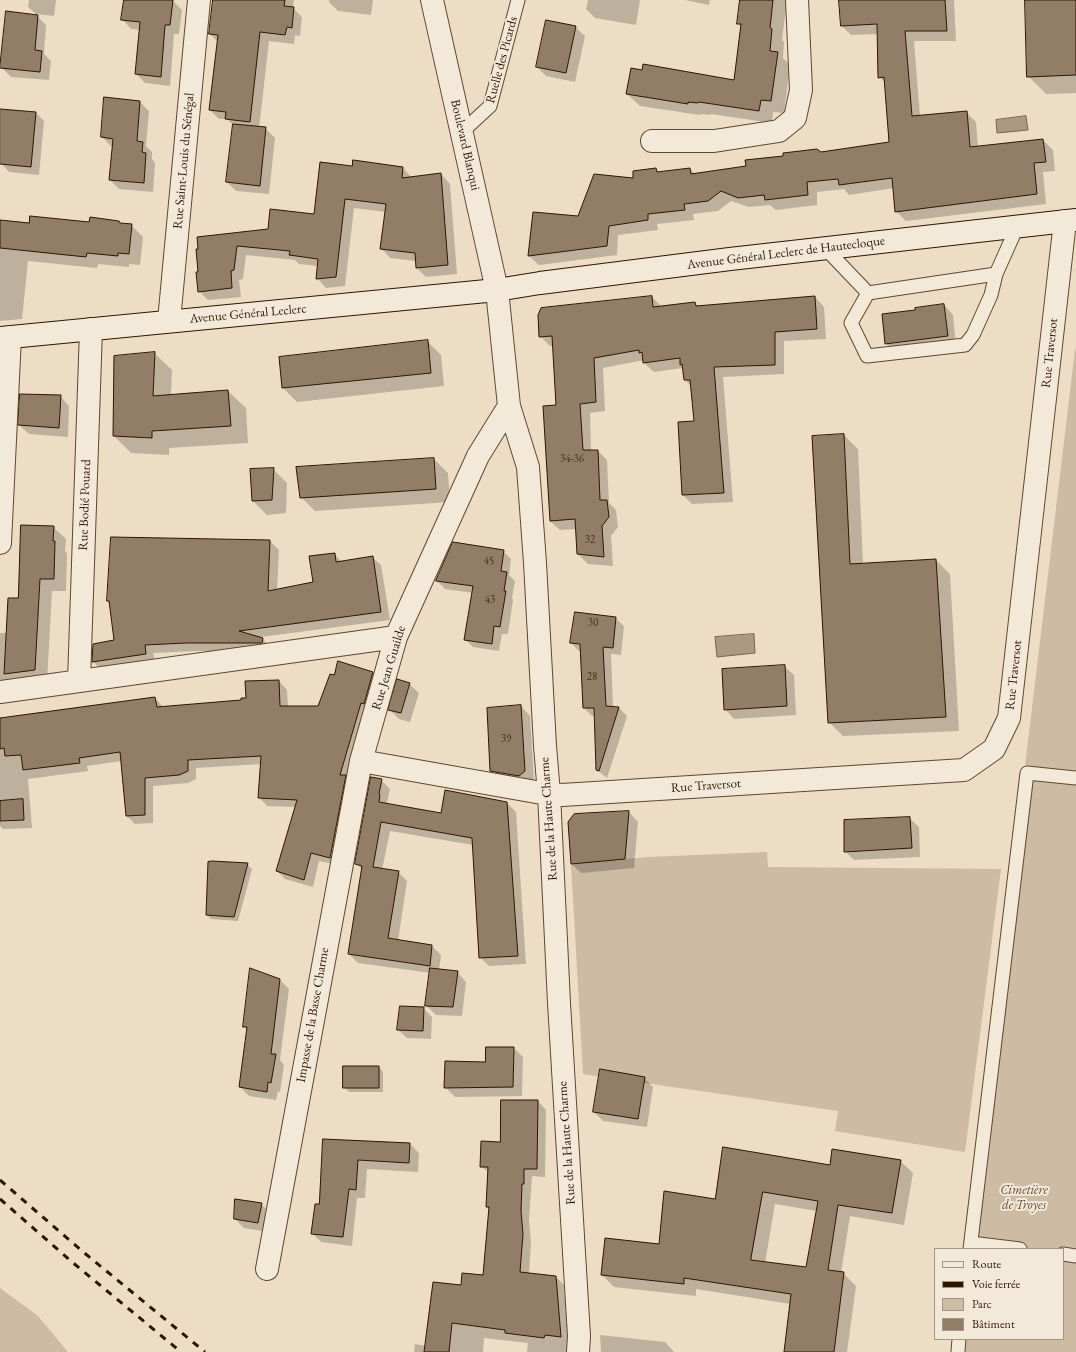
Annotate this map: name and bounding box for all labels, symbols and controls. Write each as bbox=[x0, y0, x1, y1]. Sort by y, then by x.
street label: Ruelle des Picards bbox=[483, 15, 521, 105]
street label: Rue Saint-Louis du Sénégal bbox=[170, 92, 198, 230]
street label: Boulevard Blanqui bbox=[447, 98, 483, 192]
street label: Avenue Général Leclerc de Hautecloque bbox=[686, 233, 886, 273]
street label: Avenue Général Leclerc bbox=[189, 301, 307, 327]
street label: Rue Traversot bbox=[1039, 317, 1061, 389]
house number: 34-36 bbox=[560, 452, 584, 466]
street label: Rue Bodié Pouard bbox=[76, 459, 94, 551]
house number: 32 bbox=[585, 533, 595, 547]
house number: 45 bbox=[484, 554, 494, 568]
house number: 43 bbox=[485, 593, 495, 607]
house number: 30 bbox=[588, 616, 598, 630]
street label: Rue Jean Guailde bbox=[369, 624, 409, 712]
street label: Rue Traversot bbox=[1003, 639, 1025, 711]
house number: 28 bbox=[587, 670, 597, 684]
house number: 39 bbox=[501, 732, 511, 746]
street label: Rue de la Haute Charme bbox=[537, 757, 561, 881]
street label: Rue Traversot bbox=[671, 776, 741, 796]
street label: Impasse de la Basse Charme bbox=[293, 946, 333, 1084]
street label: Rue de la Haute Charme bbox=[555, 1081, 579, 1205]
park label: Cimetière de Troyes bbox=[1000, 1182, 1048, 1213]
legend bbox=[934, 1248, 1064, 1340]
text: Route bbox=[972, 1256, 1001, 1272]
text: Voie ferrée bbox=[972, 1276, 1020, 1292]
text: Parc bbox=[972, 1296, 992, 1312]
text: Bâtiment bbox=[972, 1316, 1015, 1332]

